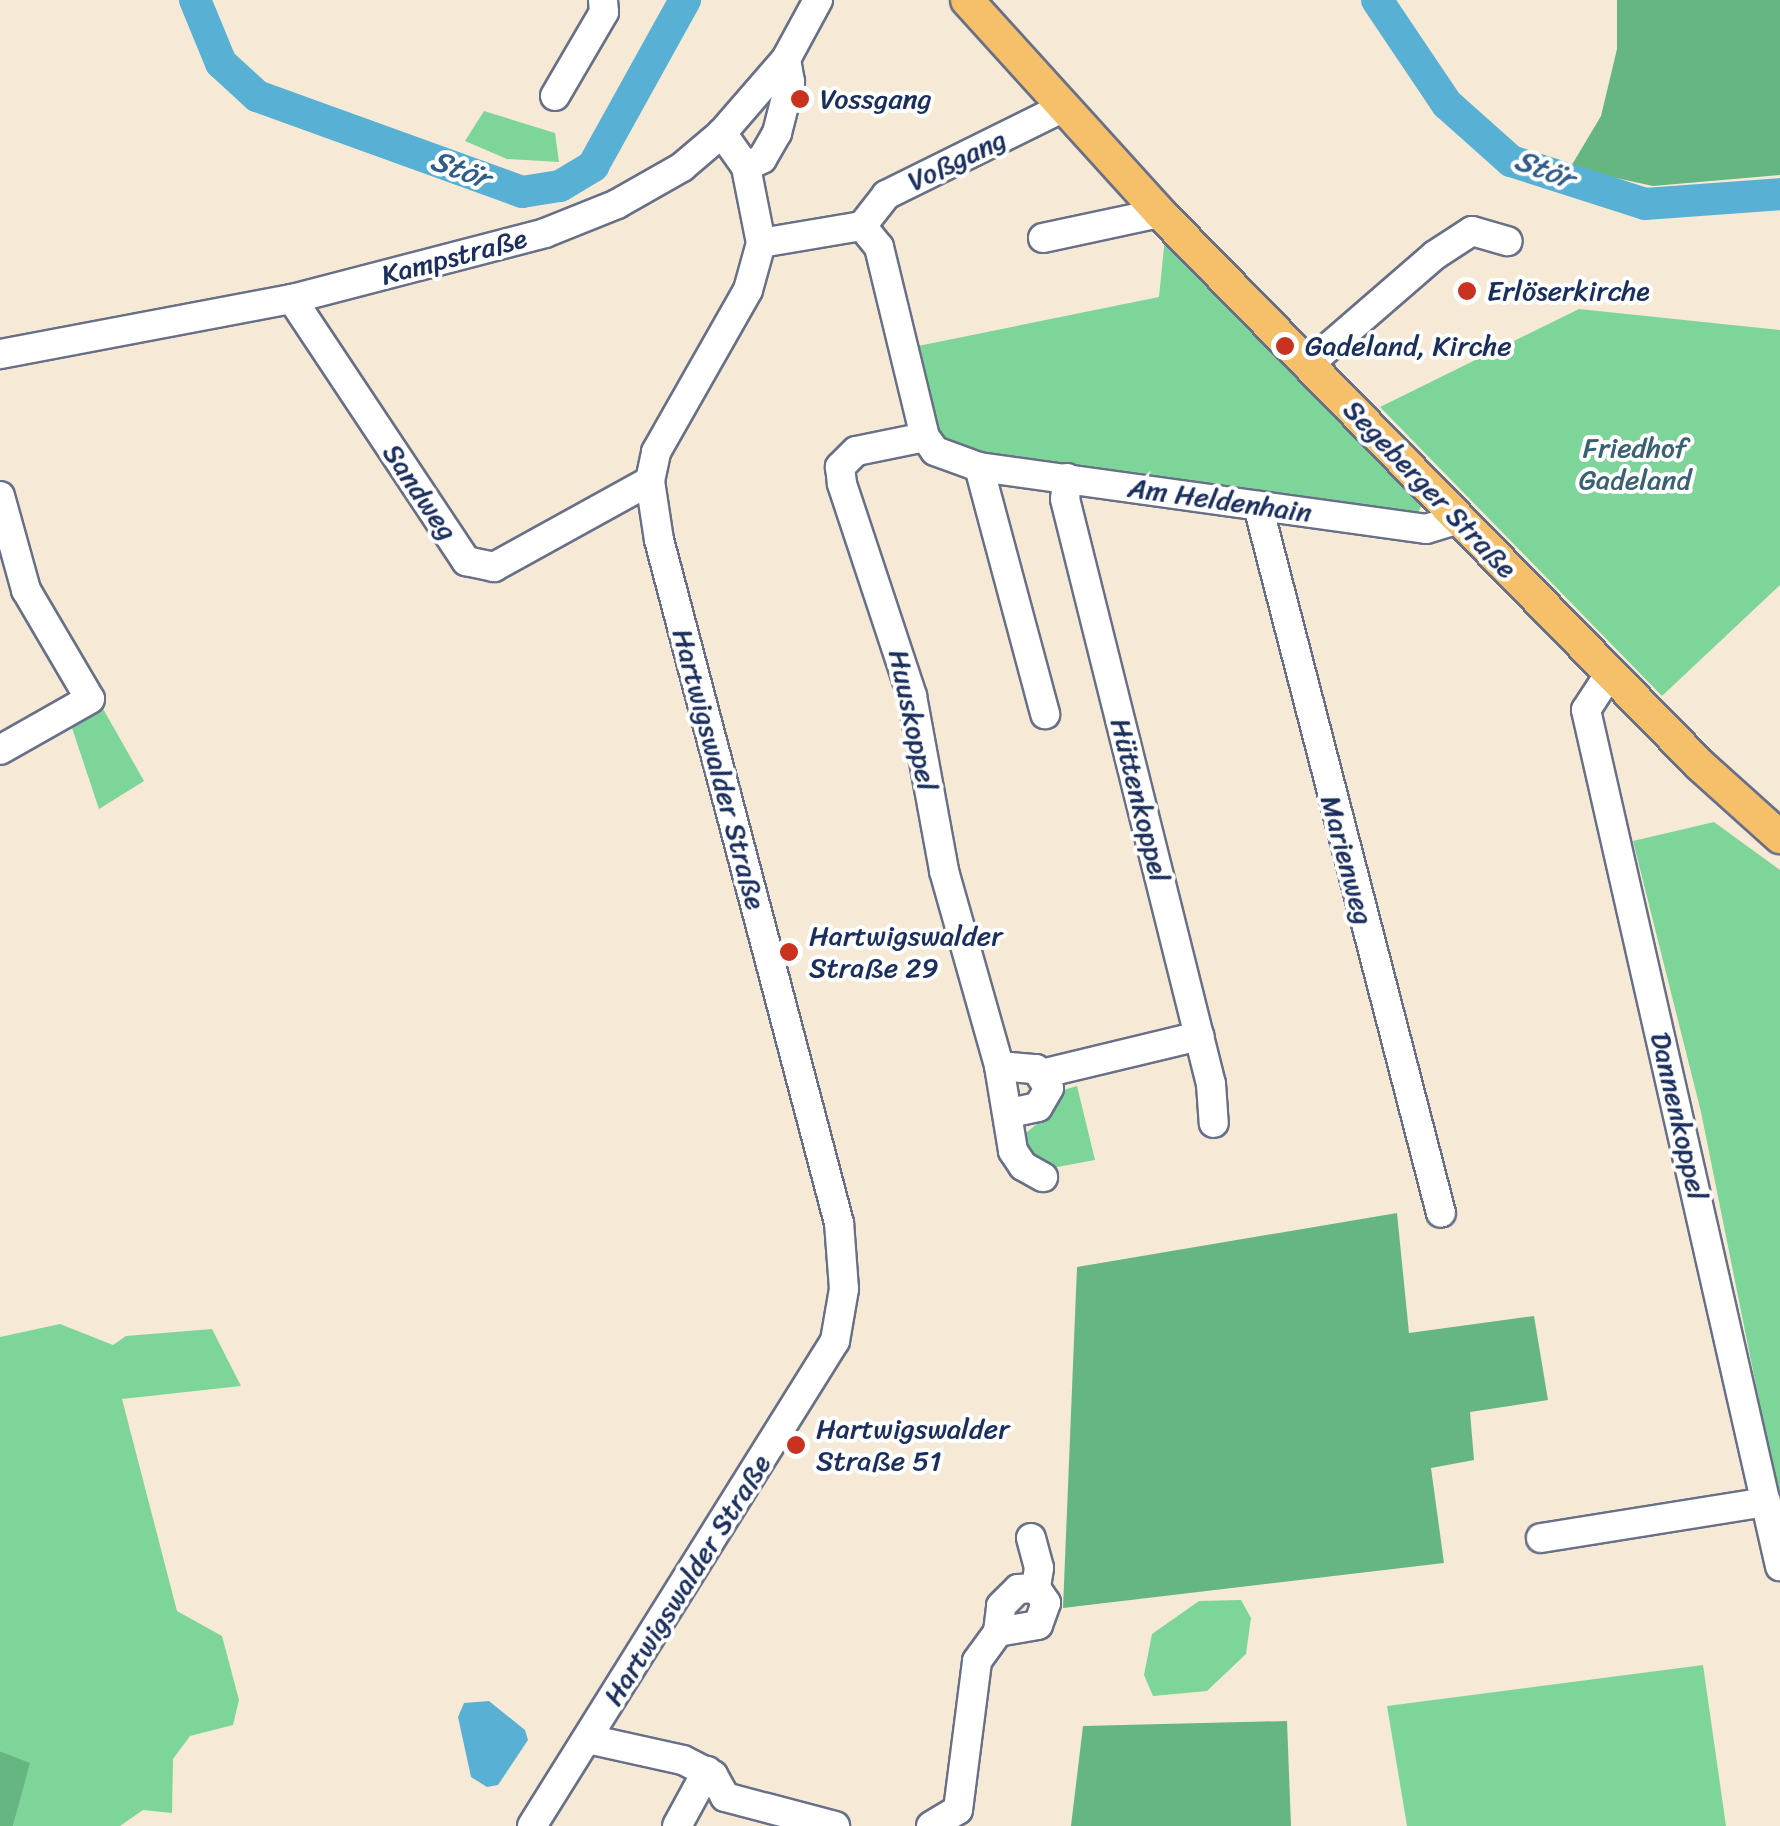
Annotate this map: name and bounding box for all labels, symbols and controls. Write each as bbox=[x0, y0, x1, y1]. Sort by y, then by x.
place label: Vossgang bbox=[820, 82, 932, 116]
marker: Vossgang bbox=[789, 88, 811, 110]
street label: Voßgang bbox=[902, 122, 1012, 198]
water label: Stör bbox=[426, 142, 494, 196]
water label: Stör bbox=[1510, 142, 1578, 196]
street label: Kampstraße bbox=[377, 221, 531, 293]
place label: Erlöserkirche bbox=[1487, 274, 1650, 308]
marker: Erlöserkirche bbox=[1456, 280, 1478, 302]
place label: Gadeland, Kirche bbox=[1305, 329, 1512, 363]
marker: Gadeland, Kirche bbox=[1274, 335, 1296, 357]
street label: Segeberger Straße bbox=[1336, 392, 1524, 586]
park label: Friedhof Gadeland bbox=[1579, 431, 1691, 497]
street label: Sandweg bbox=[375, 437, 465, 547]
street label: Am Heldenhain bbox=[1126, 470, 1314, 530]
street label: Hartwigswalder Straße bbox=[665, 625, 773, 913]
street label: Huuskoppel bbox=[882, 646, 944, 794]
street label: Hüttenkoppel bbox=[1103, 715, 1177, 885]
street label: Marienweg bbox=[1314, 792, 1380, 928]
place label: Hartwigswalder Straße 29 bbox=[809, 919, 1003, 985]
marker: Hartwigswalder Straße 29 bbox=[778, 941, 800, 963]
street label: Dannenkoppel bbox=[1643, 1029, 1715, 1203]
place label: Hartwigswalder Straße 51 bbox=[816, 1412, 1010, 1478]
marker: Hartwigswalder Straße 51 bbox=[785, 1434, 807, 1456]
street label: Hartwigswalder Straße bbox=[596, 1448, 778, 1712]

